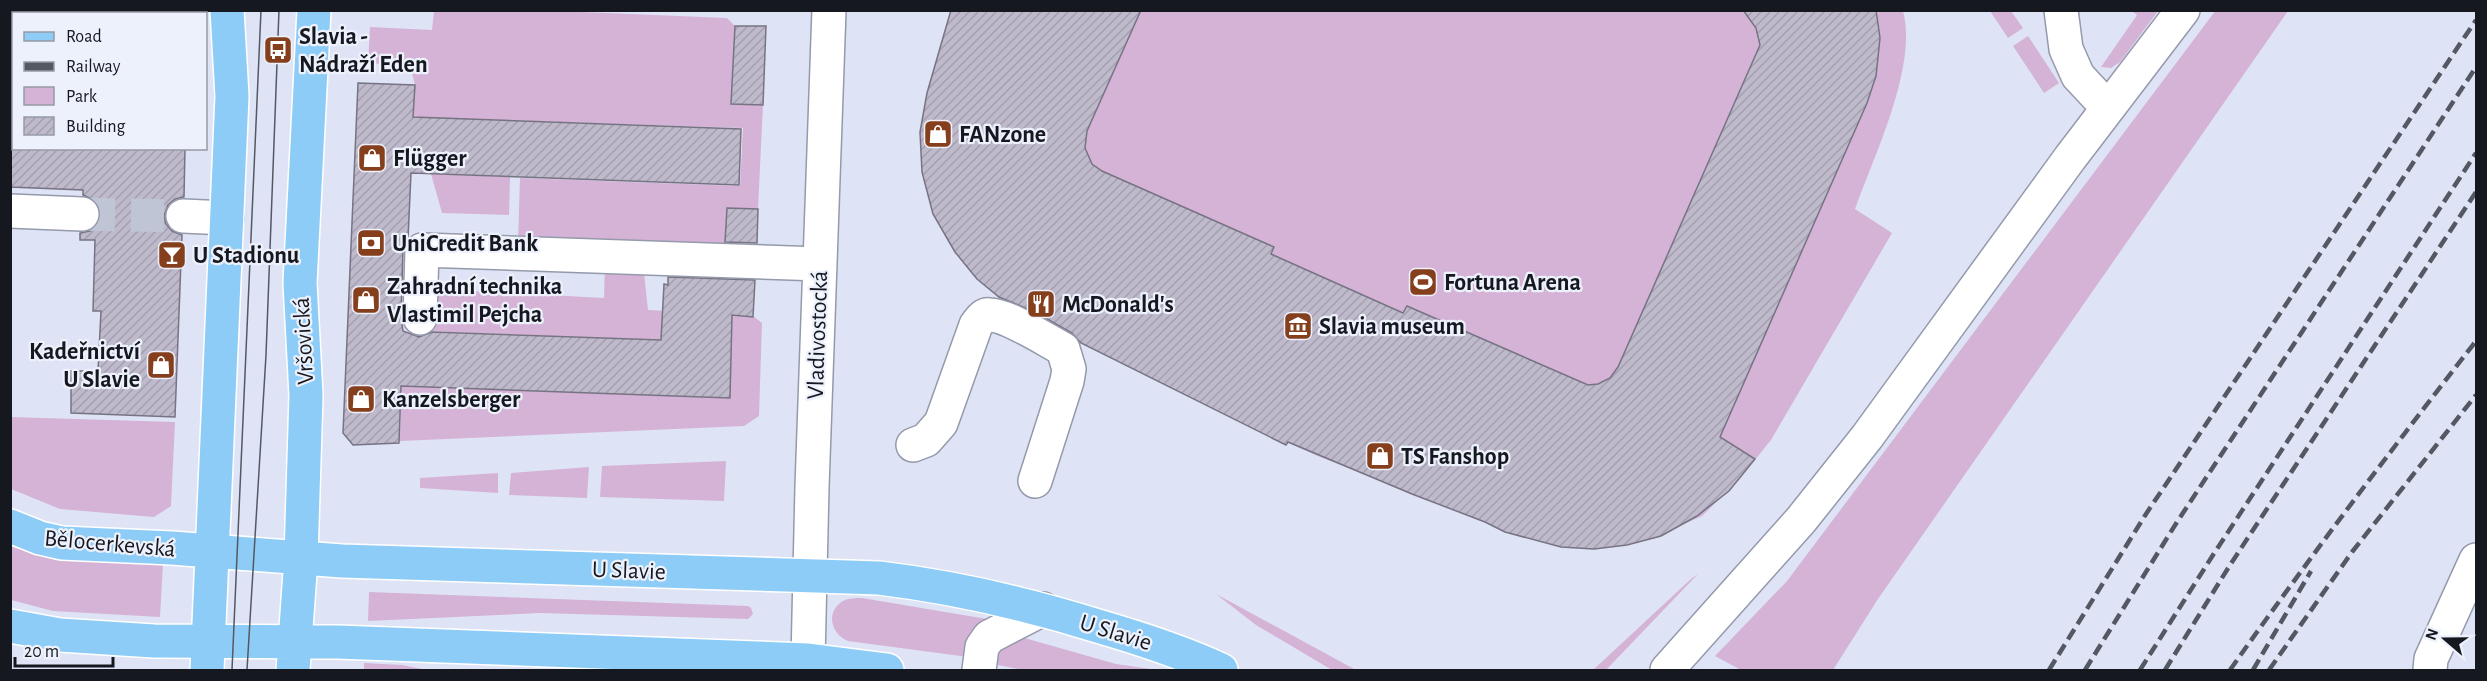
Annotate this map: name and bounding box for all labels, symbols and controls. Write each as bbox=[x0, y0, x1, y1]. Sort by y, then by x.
legend bbox=[12, 12, 207, 150]
place label: Slavia - Nádraží Eden bbox=[299, 25, 428, 77]
text: Road bbox=[66, 28, 102, 46]
bus stop icon: Slavia - Nádraží Eden bbox=[262, 34, 294, 66]
text: Railway bbox=[66, 58, 121, 76]
text: Park bbox=[66, 88, 98, 106]
text: Building bbox=[66, 118, 126, 136]
shop icon: FANzone bbox=[922, 118, 954, 150]
place label: FANzone bbox=[959, 123, 1046, 147]
shop icon: Flügger bbox=[356, 142, 388, 174]
place label: Flügger bbox=[393, 147, 467, 171]
bank icon: UniCredit Bank bbox=[355, 227, 387, 259]
place label: UniCredit Bank bbox=[392, 232, 538, 256]
bar icon: U Stadionu bbox=[156, 239, 188, 271]
place label: U Stadionu bbox=[193, 244, 300, 268]
sports icon: Fortuna Arena bbox=[1407, 266, 1439, 298]
street label: Vladivostocká bbox=[804, 270, 832, 400]
place label: Fortuna Arena bbox=[1444, 271, 1581, 295]
place label: Zahradní technika Vlastimil Pejcha bbox=[387, 275, 562, 327]
shop icon: Zahradní technika Vlastimil Pejcha bbox=[350, 284, 382, 316]
restaurant icon: McDonald's bbox=[1025, 288, 1057, 320]
place label: McDonald's bbox=[1062, 293, 1174, 317]
street label: Vršovická bbox=[290, 297, 318, 385]
museum icon: Slavia museum bbox=[1282, 310, 1314, 342]
place label: Slavia museum bbox=[1319, 315, 1465, 339]
place label: Kadeřnictví U Slavie bbox=[29, 340, 141, 392]
shop icon: Kadeřnictví U Slavie bbox=[145, 349, 177, 381]
shop icon: Kanzelsberger bbox=[345, 383, 377, 415]
place label: Kanzelsberger bbox=[382, 388, 521, 412]
shop icon: TS Fanshop bbox=[1364, 440, 1396, 472]
place label: TS Fanshop bbox=[1401, 445, 1509, 469]
street label: Bělocerkevská bbox=[43, 526, 177, 562]
street label: U Slavie bbox=[592, 558, 666, 584]
north arrow bbox=[2415, 609, 2475, 669]
street label: U Slavie bbox=[1077, 611, 1155, 655]
text: N bbox=[2422, 626, 2441, 642]
scale bar bbox=[15, 630, 112, 668]
text: 20 m bbox=[24, 643, 59, 661]

